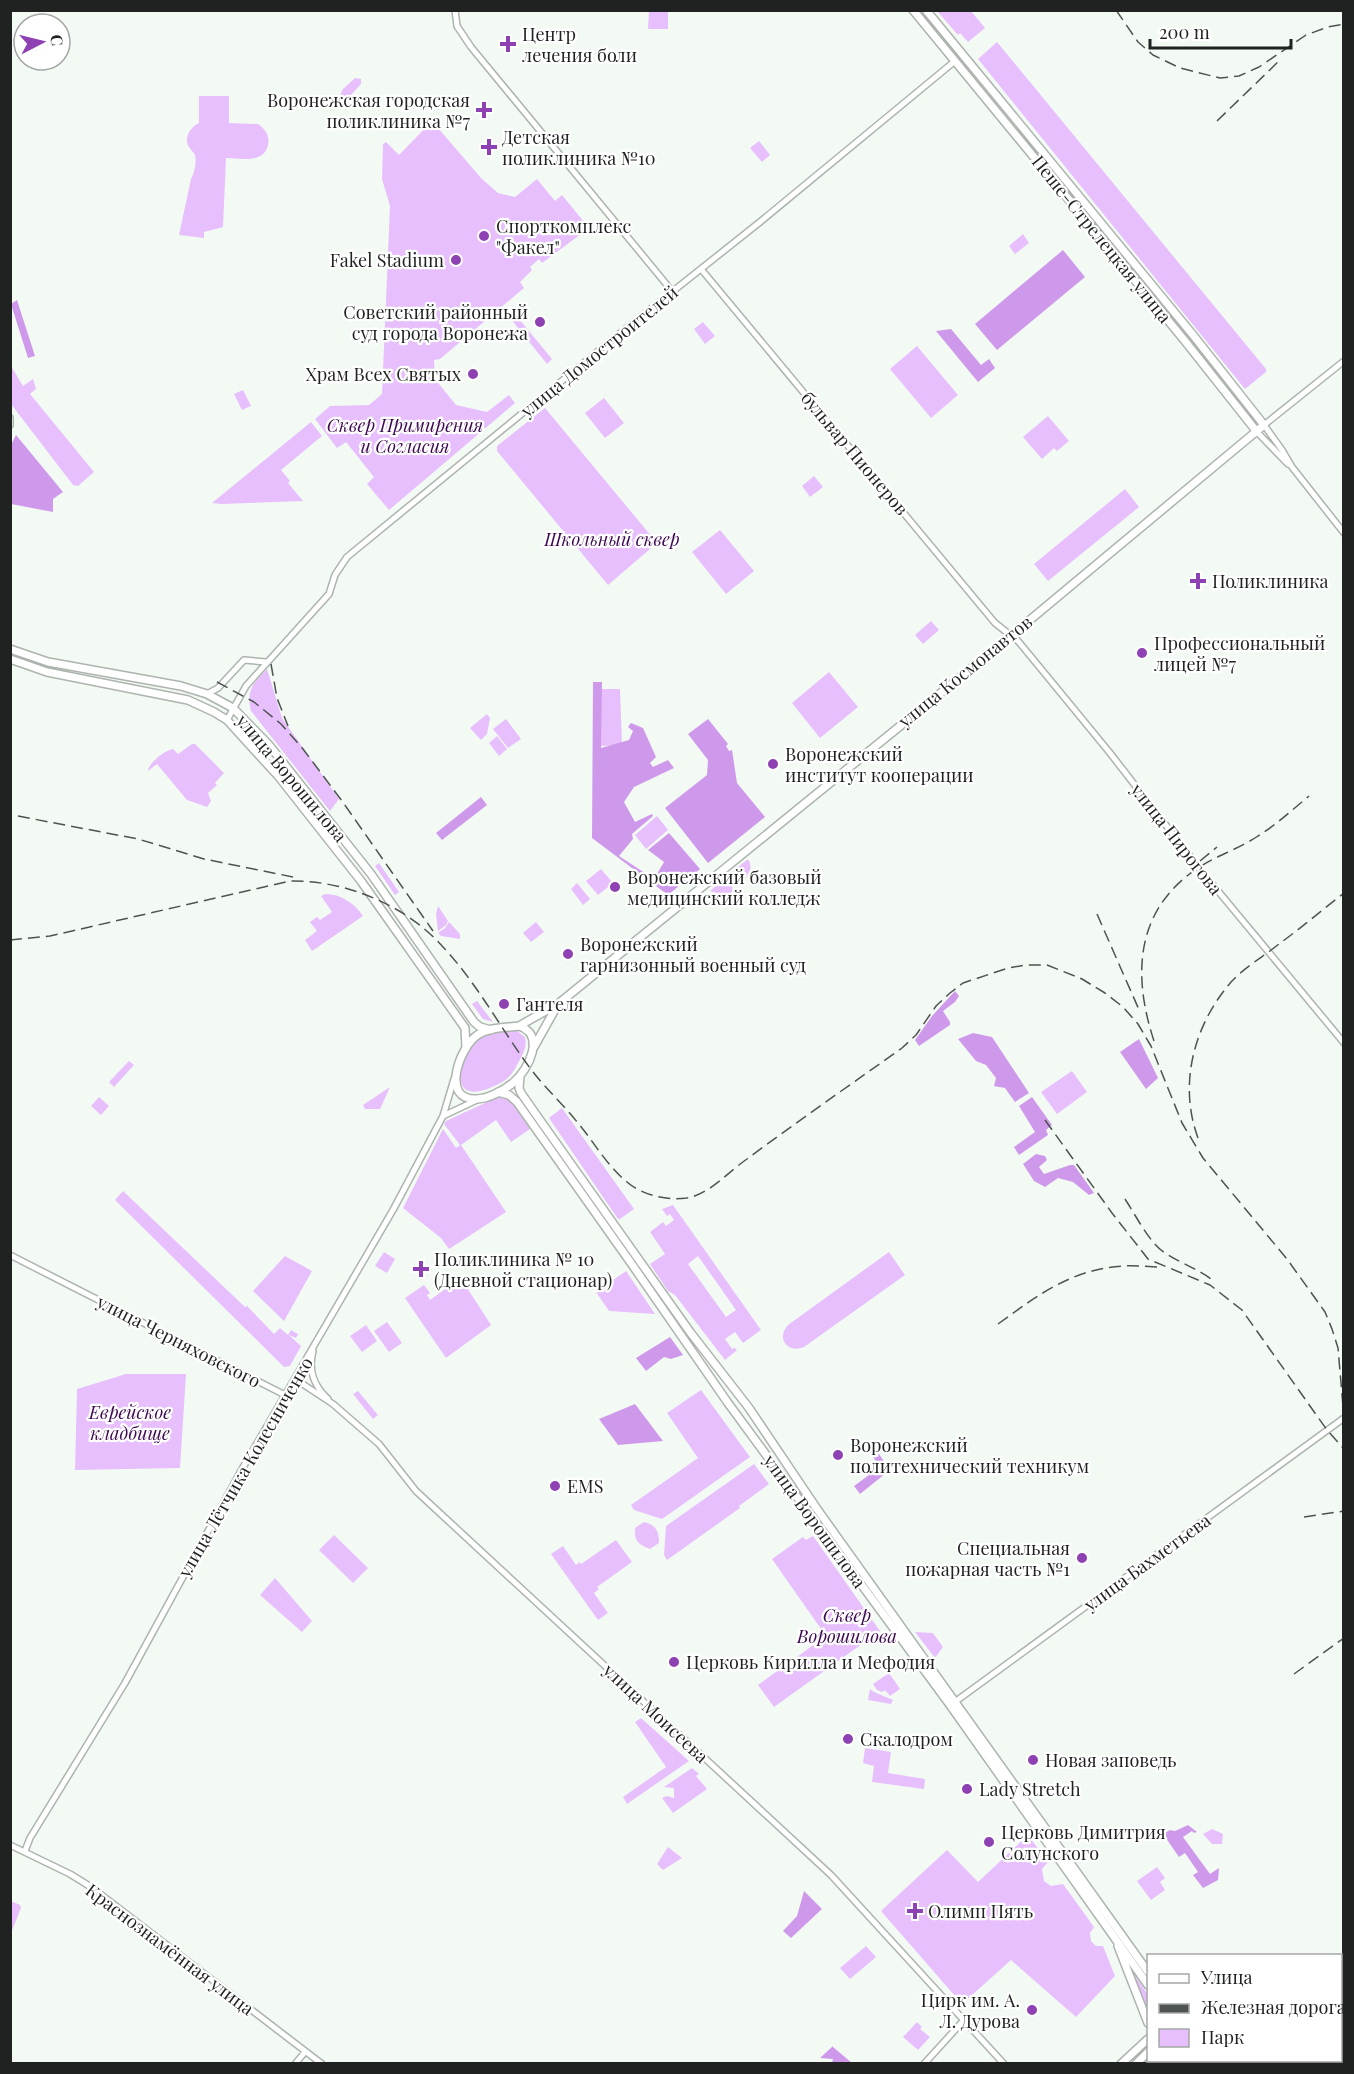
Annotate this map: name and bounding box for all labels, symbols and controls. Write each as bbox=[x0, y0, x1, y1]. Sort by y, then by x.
north arrow bbox=[12, 12, 72, 72]
scale bar bbox=[1150, 12, 1291, 50]
text: 200 m bbox=[1159, 20, 1210, 44]
place label: Центр лечения боли bbox=[522, 22, 637, 67]
text: С bbox=[46, 33, 68, 47]
marker: Центр лечения боли bbox=[499, 35, 517, 53]
place label: Воронежская городская поликлиника №7 bbox=[267, 88, 471, 133]
marker: Воронежская городская поликлиника №7 bbox=[475, 101, 493, 119]
place label: Детская поликлиника №10 bbox=[502, 125, 656, 170]
marker: Детская поликлиника №10 bbox=[480, 138, 498, 156]
street label: Пеше-Стрелецкая улица bbox=[1027, 150, 1177, 328]
place label: Спорткомплекс "Факел" bbox=[496, 214, 632, 259]
marker: Спорткомплекс "Факел" bbox=[477, 229, 491, 243]
place label: Fakel Stadium bbox=[330, 248, 444, 272]
marker: Fakel Stadium bbox=[449, 253, 463, 267]
street label: улица Домостроителей bbox=[514, 280, 683, 423]
place label: Советский районный суд города Воронежа bbox=[343, 300, 528, 345]
marker: Советский районный суд города Воронежа bbox=[533, 315, 547, 329]
place label: Храм Всех Святых bbox=[306, 362, 462, 386]
marker: Храм Всех Святых bbox=[466, 367, 480, 381]
street label: бульвар Пионеров bbox=[796, 386, 914, 520]
park label: Сквер Примирения и Согласия bbox=[327, 413, 483, 458]
park label: Школьный сквер bbox=[543, 527, 680, 551]
place label: Поликлиника bbox=[1212, 569, 1329, 593]
marker: Поликлиника bbox=[1189, 572, 1207, 590]
street label: улица Космонавтов bbox=[892, 609, 1037, 733]
place label: Профессиональный лицей №7 bbox=[1154, 631, 1325, 676]
marker: Профессиональный лицей №7 bbox=[1135, 646, 1149, 660]
street label: улица Ворошилова bbox=[231, 708, 353, 847]
place label: Воронежский институт кооперации bbox=[785, 742, 974, 787]
marker: Воронежский институт кооперации bbox=[766, 757, 780, 771]
street label: улица Пирогова bbox=[1125, 778, 1228, 900]
place label: Воронежский базовый медицинский колледж bbox=[627, 865, 821, 910]
marker: Воронежский базовый медицинский колледж bbox=[608, 880, 622, 894]
place label: Воронежский гарнизонный военный суд bbox=[580, 932, 806, 977]
marker: Воронежский гарнизонный военный суд bbox=[561, 947, 575, 961]
place label: Гантеля bbox=[516, 992, 584, 1016]
marker: Гантеля bbox=[497, 997, 511, 1011]
place label: Поликлиника № 10 (Дневной стационар) bbox=[434, 1247, 612, 1292]
marker: Поликлиника № 10 (Дневной стационар) bbox=[412, 1260, 430, 1278]
street label: улица Черняховского bbox=[92, 1289, 265, 1393]
street label: улица Лётчика Колесниченко bbox=[172, 1352, 318, 1582]
park label: Еврейское кладбище bbox=[88, 1400, 171, 1445]
place label: Воронежский политехнический техникум bbox=[850, 1433, 1090, 1478]
marker: Воронежский политехнический техникум bbox=[831, 1448, 845, 1462]
street label: улица Ворошилова bbox=[758, 1449, 872, 1593]
place label: EMS bbox=[567, 1474, 603, 1498]
marker: EMS bbox=[548, 1479, 562, 1493]
street label: улица Бахметьева bbox=[1078, 1508, 1215, 1617]
place label: Специальная пожарная часть №1 bbox=[905, 1536, 1070, 1581]
marker: Специальная пожарная часть №1 bbox=[1075, 1551, 1089, 1565]
park label: Сквер Ворошилова bbox=[796, 1603, 897, 1648]
place label: Церковь Кирилла и Мефодия bbox=[686, 1650, 936, 1674]
marker: Церковь Кирилла и Мефодия bbox=[667, 1655, 681, 1669]
street label: улица Моисеева bbox=[598, 1657, 714, 1768]
place label: Скалодром bbox=[860, 1727, 953, 1751]
marker: Скалодром bbox=[841, 1732, 855, 1746]
place label: Новая заповедь bbox=[1045, 1748, 1176, 1772]
marker: Новая заповедь bbox=[1026, 1753, 1040, 1767]
place label: Lady Stretch bbox=[979, 1777, 1081, 1801]
marker: Lady Stretch bbox=[960, 1782, 974, 1796]
place label: Церковь Димитрия Солунского bbox=[1001, 1820, 1166, 1865]
marker: Церковь Димитрия Солунского bbox=[982, 1835, 996, 1849]
street label: Краснознамённая улица bbox=[81, 1878, 259, 2020]
place label: Олимп Пять bbox=[928, 1899, 1033, 1923]
marker: Олимп Пять bbox=[906, 1902, 924, 1920]
legend bbox=[1147, 1954, 1342, 2062]
text: Улица bbox=[1200, 1965, 1252, 1989]
place label: Цирк им. А. Л. Дурова bbox=[921, 1988, 1020, 2033]
text: Железная дорога bbox=[1201, 1995, 1346, 2019]
marker: Цирк им. А. Л. Дурова bbox=[1025, 2003, 1039, 2017]
text: Парк bbox=[1201, 2025, 1244, 2049]

